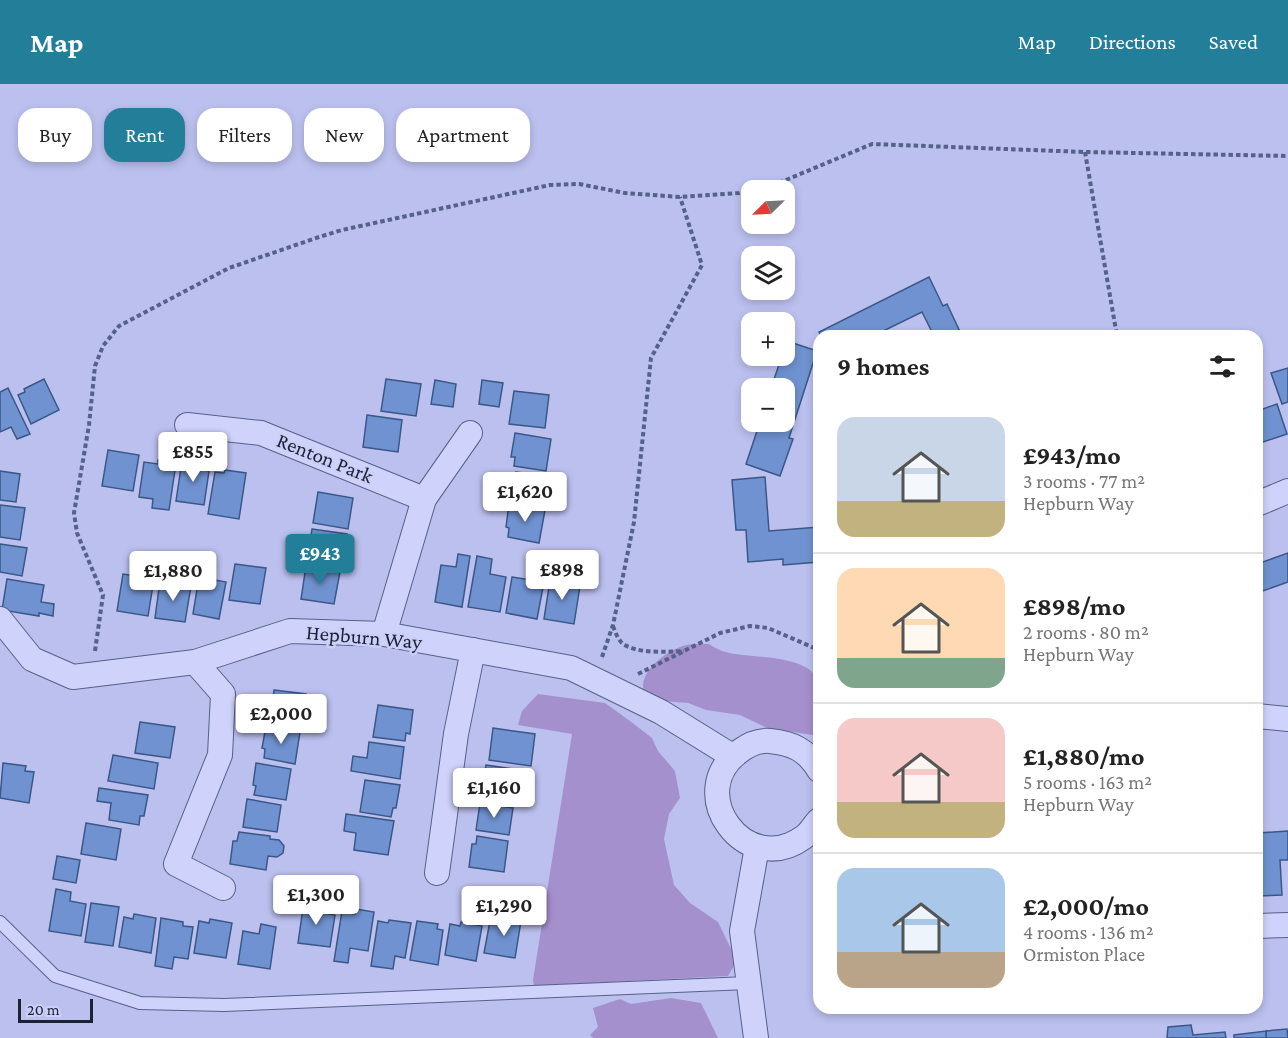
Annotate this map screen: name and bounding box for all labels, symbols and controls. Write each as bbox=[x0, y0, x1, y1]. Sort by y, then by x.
text: Map bbox=[30, 27, 83, 58]
text: Map bbox=[1018, 30, 1056, 54]
text: Directions bbox=[1089, 30, 1176, 54]
text: Saved bbox=[1209, 30, 1258, 54]
chip: Buy bbox=[18, 108, 92, 162]
chip: Rent bbox=[104, 108, 185, 162]
chip: Filters bbox=[197, 108, 292, 162]
chip: New bbox=[304, 108, 384, 162]
chip: Apartment bbox=[396, 108, 530, 162]
north arrow bbox=[741, 180, 795, 234]
map controls bbox=[741, 180, 795, 432]
button: layers bbox=[741, 246, 795, 300]
button: + bbox=[741, 312, 795, 366]
icon: filters bbox=[1206, 350, 1239, 383]
text: 9 homes bbox=[837, 352, 929, 381]
button: − bbox=[741, 378, 795, 432]
street label: Renton Park bbox=[273, 428, 377, 488]
pin: £855 bbox=[157, 432, 229, 483]
text: £855 bbox=[172, 440, 214, 462]
icon: home bbox=[885, 441, 957, 513]
text: £943/mo bbox=[1023, 441, 1121, 470]
text: 3 rooms · 77 m² bbox=[1023, 470, 1145, 492]
pin: £1,620 bbox=[476, 472, 574, 523]
text: £1,620 bbox=[497, 480, 553, 502]
text: Hepburn Way bbox=[1023, 492, 1134, 514]
pin: £943 bbox=[284, 534, 356, 585]
text: £943 bbox=[299, 542, 341, 564]
pin: £898 bbox=[526, 550, 598, 601]
pin: £1,880 bbox=[124, 551, 222, 602]
text: £898 bbox=[540, 558, 584, 580]
text: £1,880 bbox=[143, 559, 203, 581]
icon: home bbox=[885, 592, 957, 664]
text: £898/mo bbox=[1023, 592, 1125, 621]
street label: Hepburn Way bbox=[305, 620, 423, 654]
text: 2 rooms · 80 m² bbox=[1023, 621, 1149, 643]
text: Hepburn Way bbox=[1023, 643, 1134, 665]
pin: £2,000 bbox=[232, 694, 330, 745]
text: £2,000 bbox=[250, 702, 312, 724]
icon: home bbox=[885, 742, 957, 814]
text: £1,880/mo bbox=[1023, 742, 1145, 771]
pin: £1,160 bbox=[445, 768, 543, 819]
text: 5 rooms · 163 m² bbox=[1023, 771, 1152, 793]
text: £1,160 bbox=[467, 776, 521, 798]
text: Hepburn Way bbox=[1023, 793, 1134, 815]
pin: £1,300 bbox=[267, 875, 365, 926]
text: £1,300 bbox=[287, 883, 345, 905]
pin: £1,290 bbox=[455, 886, 553, 937]
icon: home bbox=[885, 892, 957, 964]
text: £2,000/mo bbox=[1023, 892, 1149, 921]
text: £1,290 bbox=[476, 894, 532, 916]
text: 4 rooms · 136 m² bbox=[1023, 921, 1154, 943]
text: Ormiston Place bbox=[1023, 943, 1145, 965]
scale bar bbox=[18, 996, 93, 1024]
text: 20 m bbox=[27, 1001, 60, 1018]

